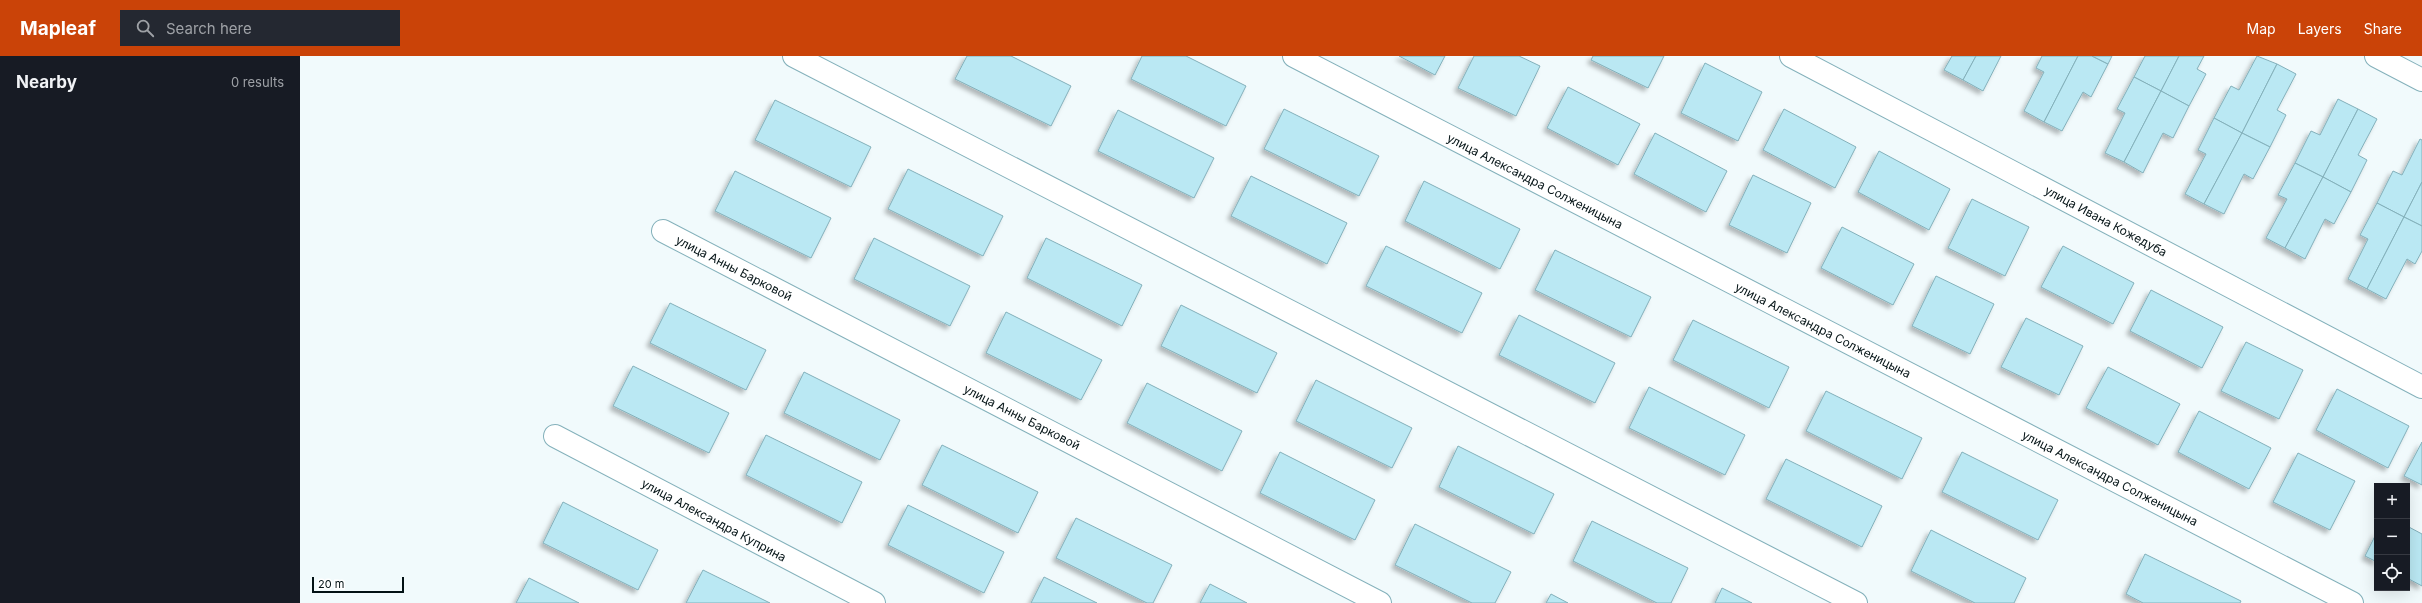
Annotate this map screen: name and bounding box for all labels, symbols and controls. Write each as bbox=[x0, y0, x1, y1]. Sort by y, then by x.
search box bbox=[120, 10, 400, 46]
text: Mapleaf bbox=[20, 17, 96, 40]
icon: search bbox=[134, 17, 156, 39]
text: Search here bbox=[166, 19, 252, 38]
text: Map bbox=[2247, 20, 2276, 37]
text: Layers bbox=[2298, 20, 2342, 37]
text: Share bbox=[2364, 20, 2402, 37]
text: Nearby bbox=[16, 72, 77, 92]
text: 0 results bbox=[231, 74, 284, 90]
street label: улица Александра Солженицына bbox=[1445, 130, 1625, 232]
street label: улица Ивана Кожедуба bbox=[2042, 182, 2170, 260]
street label: улица Анны Барковой bbox=[673, 232, 795, 304]
street label: улица Александра Солженицына bbox=[1733, 279, 1913, 381]
street label: улица Анны Барковой bbox=[961, 381, 1083, 453]
street label: улица Александра Солженицына bbox=[2020, 427, 2200, 529]
street label: улица Александра Куприна bbox=[639, 475, 789, 565]
map controls bbox=[2374, 483, 2410, 591]
button: + bbox=[2374, 483, 2410, 519]
button: − bbox=[2374, 519, 2410, 555]
button: locate bbox=[2374, 555, 2410, 591]
scale bar bbox=[312, 575, 404, 594]
text: 20 m bbox=[318, 577, 344, 591]

